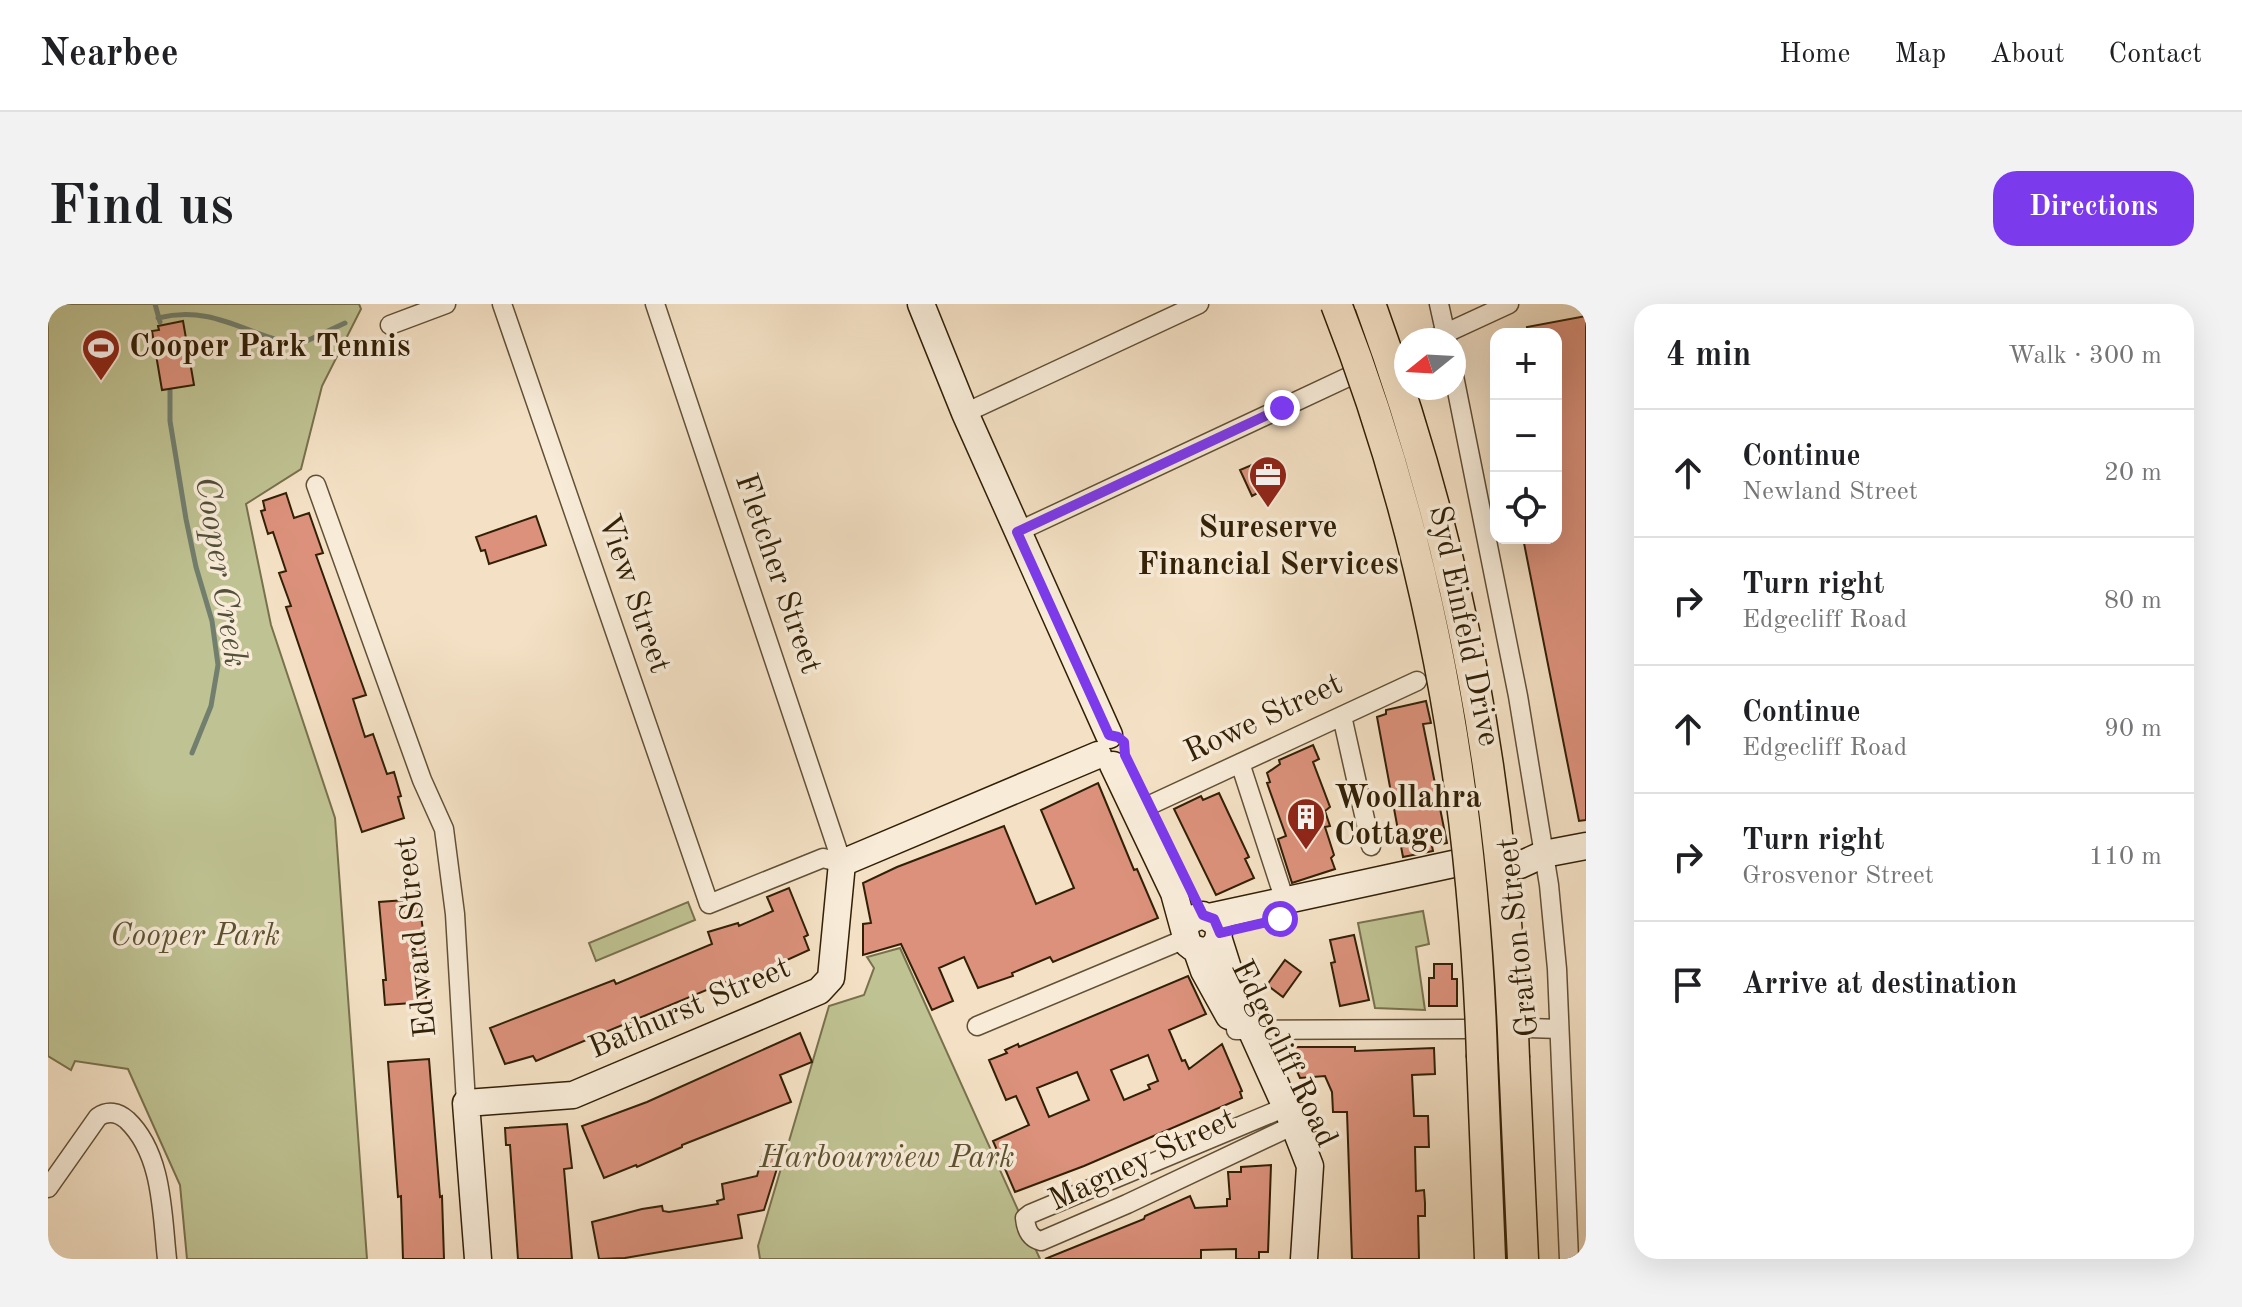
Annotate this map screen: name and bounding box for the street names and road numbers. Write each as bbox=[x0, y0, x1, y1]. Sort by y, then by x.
street label: Fletcher Street bbox=[728, 470, 826, 678]
street label: Syd Einfeld Drive bbox=[1422, 503, 1504, 749]
street label: View Street bbox=[591, 511, 675, 677]
street label: Rowe Street bbox=[1180, 669, 1348, 769]
street label: Edward Street bbox=[391, 835, 443, 1039]
street label: Grafton Street bbox=[1493, 836, 1545, 1038]
street label: Bathurst Street bbox=[585, 952, 795, 1066]
street label: Edgecliff Road bbox=[1224, 956, 1342, 1152]
street label: Magney Street bbox=[1044, 1104, 1242, 1218]

